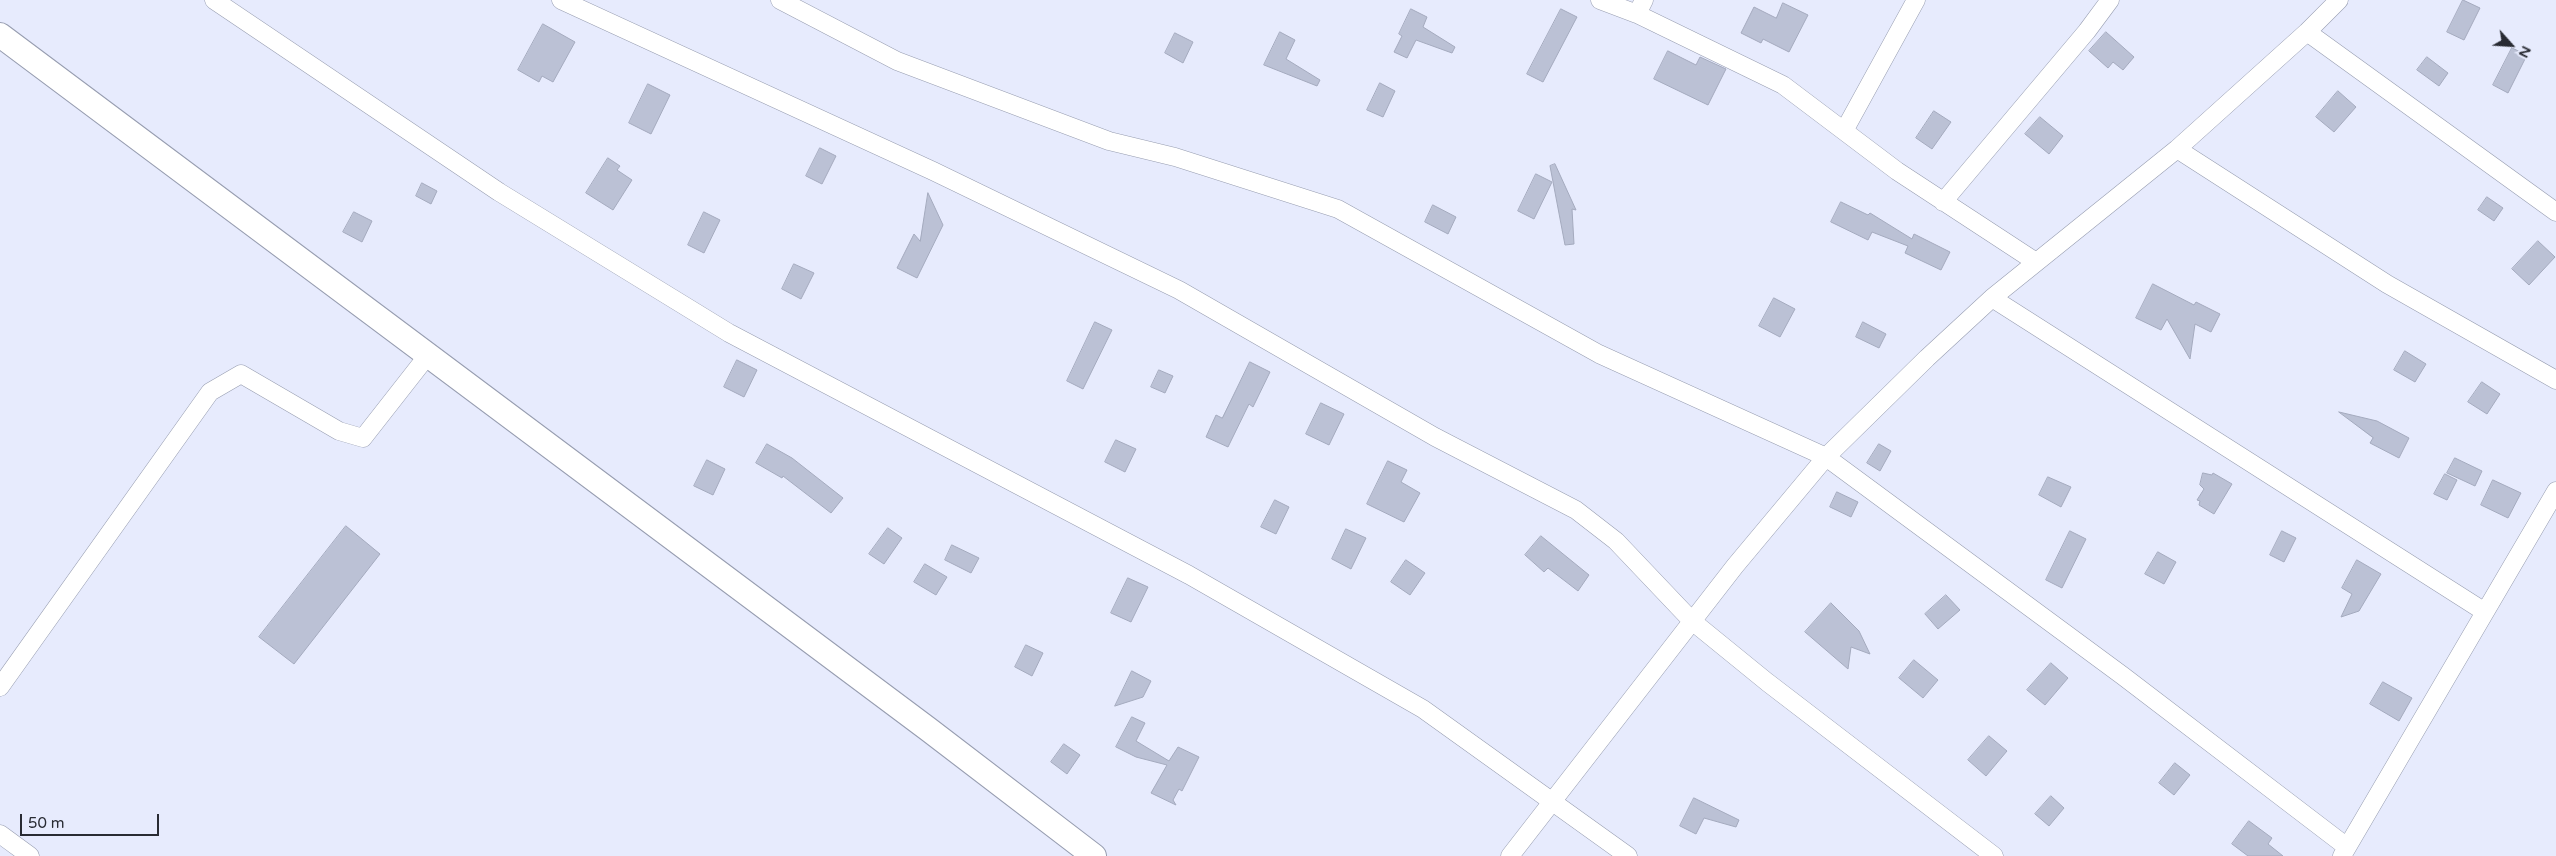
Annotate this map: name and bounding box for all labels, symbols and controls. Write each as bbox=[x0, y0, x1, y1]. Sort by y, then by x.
north arrow bbox=[2486, 20, 2536, 70]
text: N bbox=[2515, 43, 2535, 61]
scale bar bbox=[22, 804, 161, 836]
text: 50 m bbox=[28, 814, 65, 832]

